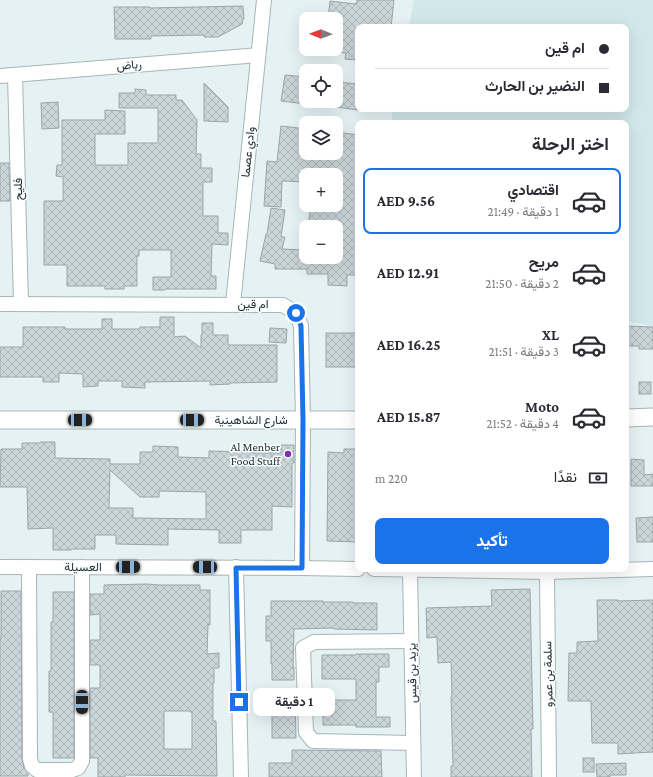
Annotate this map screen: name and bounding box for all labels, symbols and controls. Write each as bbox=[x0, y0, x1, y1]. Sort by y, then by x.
north arrow bbox=[299, 12, 343, 56]
map controls bbox=[299, 12, 343, 264]
text: ام قين bbox=[545, 40, 585, 56]
street label: رباض bbox=[116, 57, 142, 74]
button: locate bbox=[299, 64, 343, 108]
text: النضير بن الحارث bbox=[485, 78, 585, 94]
button: layers bbox=[299, 116, 343, 160]
street label: وادي عصما bbox=[238, 126, 261, 178]
text: اختر الرحلة bbox=[532, 134, 609, 154]
button: + bbox=[299, 168, 343, 212]
street label: فليح bbox=[11, 178, 27, 200]
text: اقتصادي bbox=[507, 182, 559, 198]
icon: car bbox=[571, 183, 607, 219]
text: AED 9.56 bbox=[377, 193, 435, 209]
text: 1 دقيقة · 21:49 bbox=[488, 204, 559, 219]
button: − bbox=[299, 220, 343, 264]
text: مريح bbox=[529, 254, 559, 270]
icon: car bbox=[571, 255, 607, 291]
text: AED 12.91 bbox=[377, 265, 439, 281]
text: 2 دقيقة · 21:50 bbox=[485, 276, 559, 291]
street label: ام قين bbox=[237, 297, 269, 312]
route start bbox=[287, 304, 305, 322]
text: XL bbox=[542, 327, 559, 343]
icon: car bbox=[571, 327, 607, 363]
text: AED 16.25 bbox=[377, 337, 441, 353]
text: 3 دقيقة · 21:51 bbox=[488, 344, 559, 359]
text: Moto bbox=[525, 399, 559, 415]
icon: car bbox=[571, 399, 607, 435]
text: AED 15.87 bbox=[377, 409, 440, 425]
street label: شارع الشاهينية bbox=[214, 413, 288, 429]
car bbox=[68, 414, 92, 426]
car bbox=[180, 414, 204, 426]
text: 4 دقيقة · 21:52 bbox=[486, 416, 559, 431]
place label: Al Menber Food Stuff bbox=[230, 440, 281, 468]
marker: Al Menber Food Stuff bbox=[283, 449, 293, 459]
icon: cash bbox=[587, 467, 609, 489]
text: نقدًا bbox=[554, 469, 577, 485]
text: 220 m bbox=[375, 471, 408, 486]
button: تأكيد bbox=[375, 518, 609, 564]
street label: العسيلة bbox=[64, 560, 102, 574]
car bbox=[116, 561, 140, 573]
car bbox=[193, 561, 217, 573]
street label: سلمة بن عمرو bbox=[540, 641, 557, 707]
street label: يزيد بن قيس bbox=[404, 643, 421, 703]
callout: 1 دقيقة bbox=[253, 688, 335, 716]
car bbox=[76, 690, 88, 714]
route end bbox=[230, 693, 248, 711]
text: 1 دقيقة bbox=[275, 694, 313, 709]

